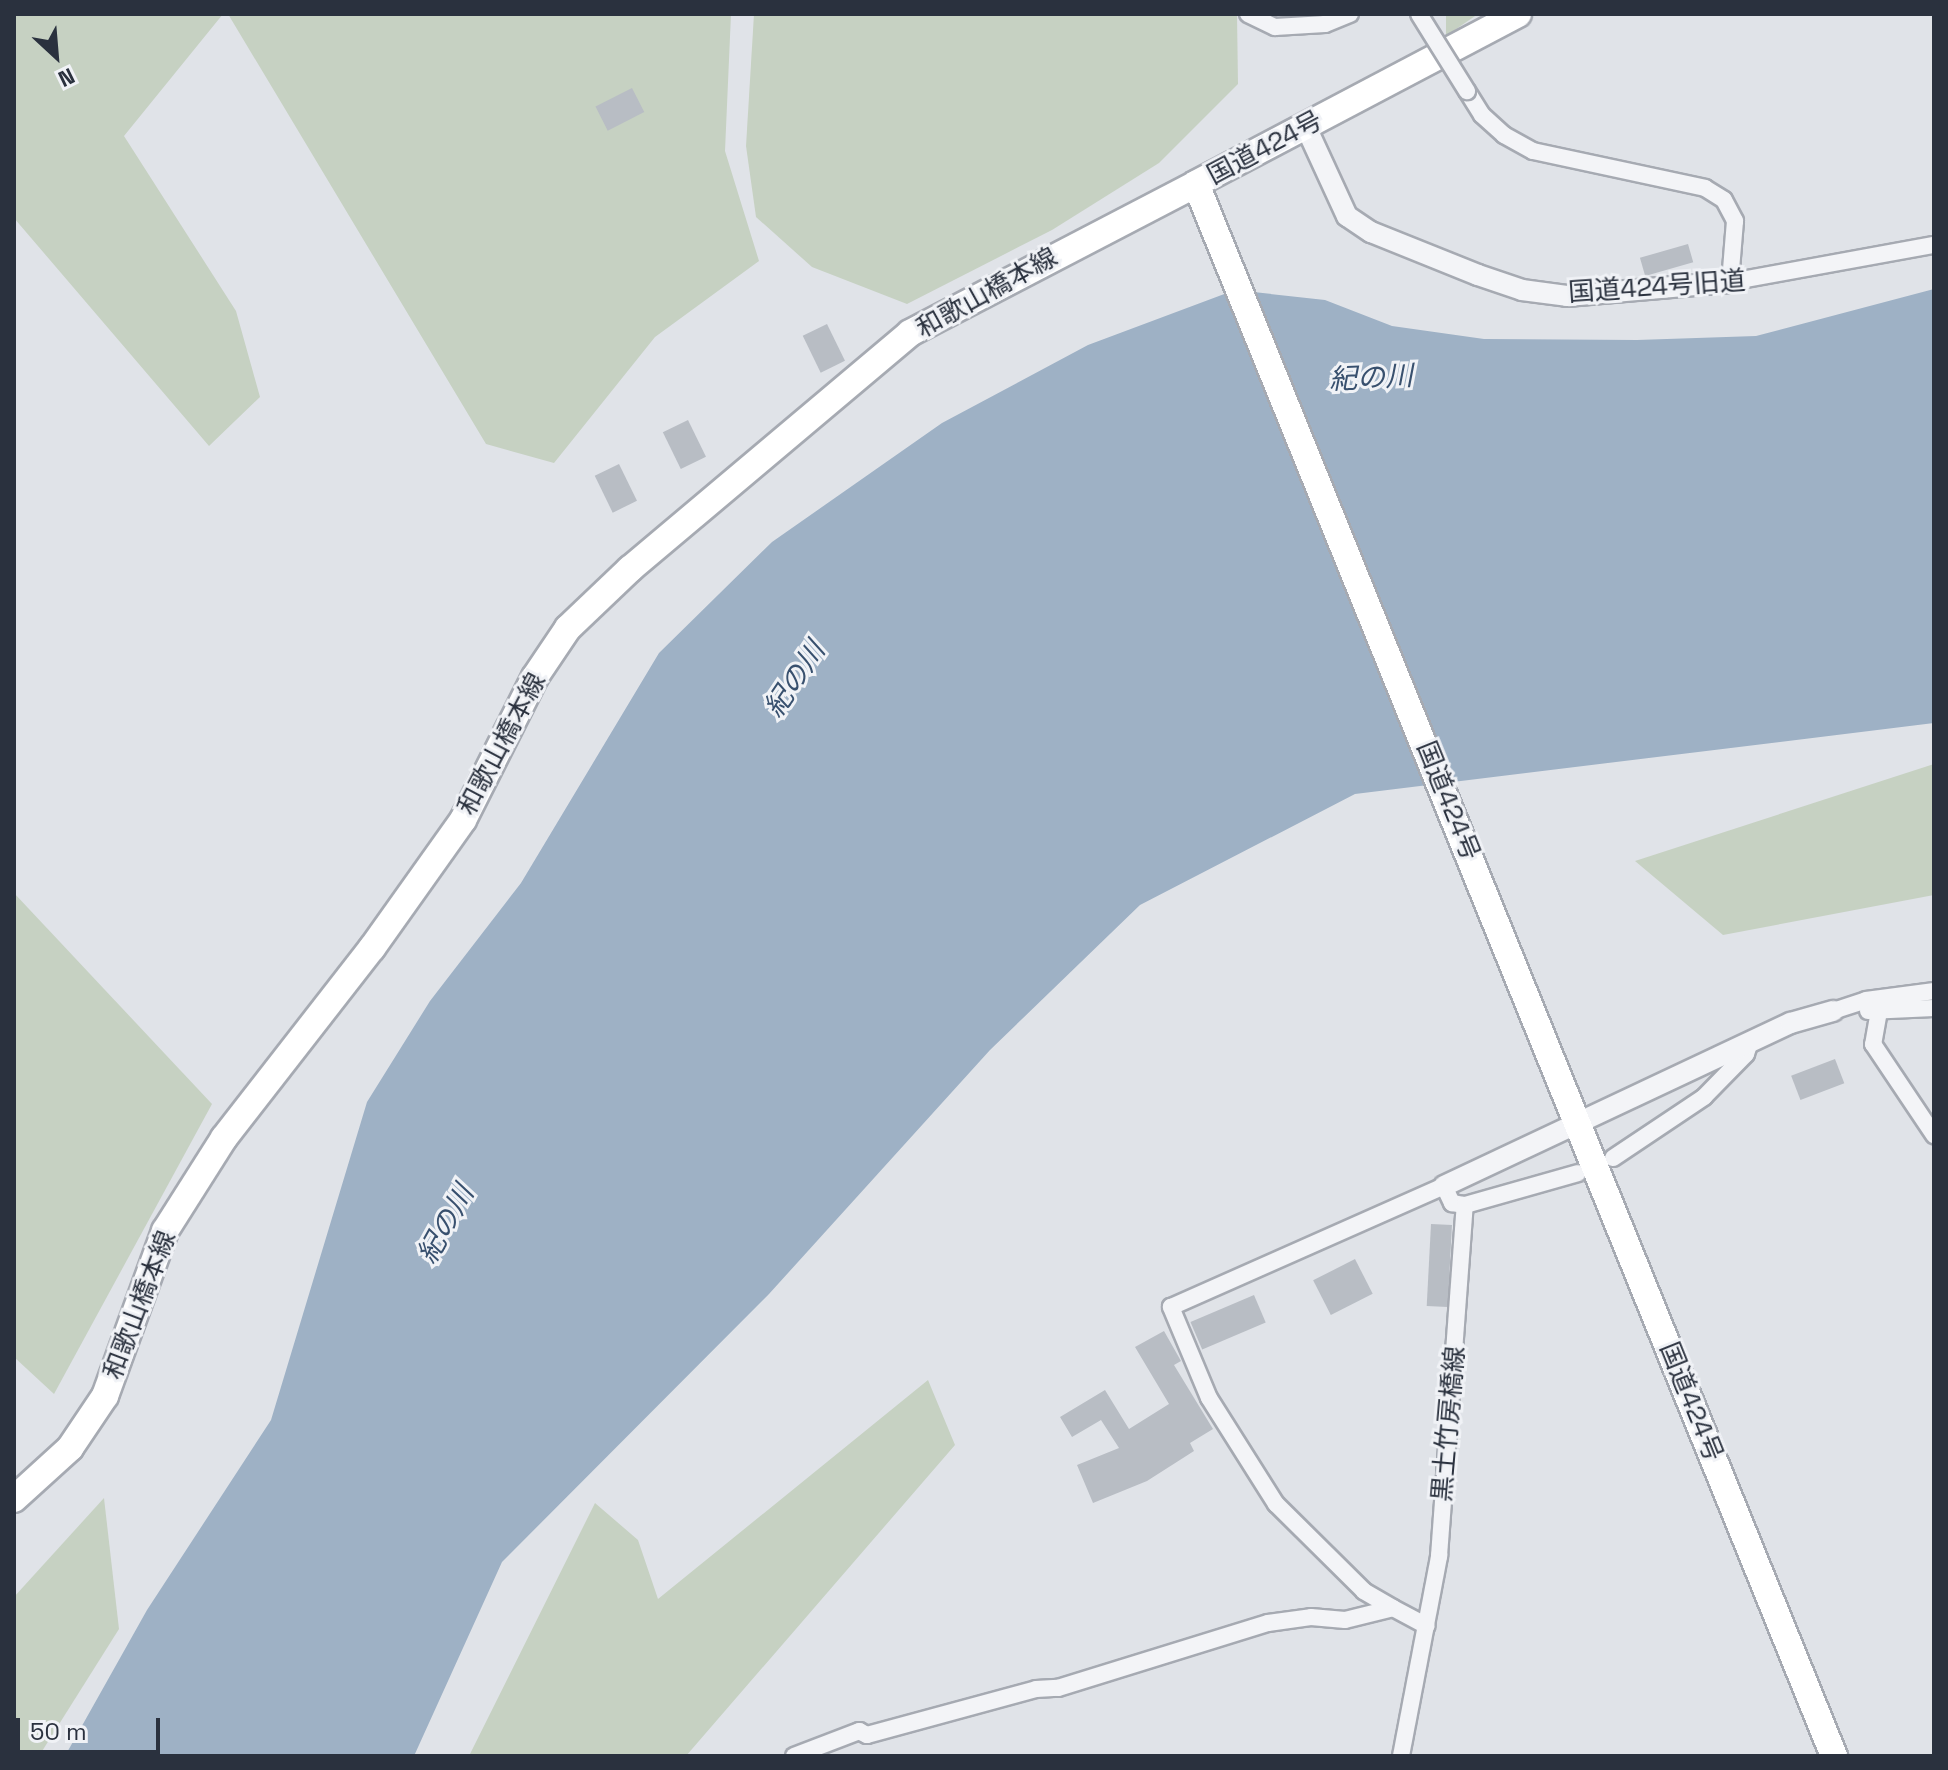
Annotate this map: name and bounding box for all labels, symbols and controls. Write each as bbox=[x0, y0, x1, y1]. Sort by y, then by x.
north arrow bbox=[16, 16, 96, 96]
text: N bbox=[54, 62, 79, 93]
street label: 国道424号 bbox=[1202, 105, 1328, 191]
street label: 和歌山橋本線 bbox=[911, 242, 1063, 344]
street label: 国道424号旧道 bbox=[1567, 265, 1747, 309]
water label: 紀の川 bbox=[1328, 358, 1414, 396]
water label: 紀の川 bbox=[757, 635, 831, 723]
street label: 和歌山橋本線 bbox=[452, 668, 552, 820]
street label: 国道424号 bbox=[1410, 737, 1486, 865]
water label: 紀の川 bbox=[410, 1179, 480, 1269]
street label: 和歌山橋本線 bbox=[97, 1227, 183, 1383]
street label: 国道424号 bbox=[1653, 1338, 1729, 1466]
street label: 黒土竹房橋線 bbox=[1427, 1345, 1471, 1503]
scale bar bbox=[20, 1702, 164, 1752]
text: 50 m bbox=[30, 1716, 87, 1747]

